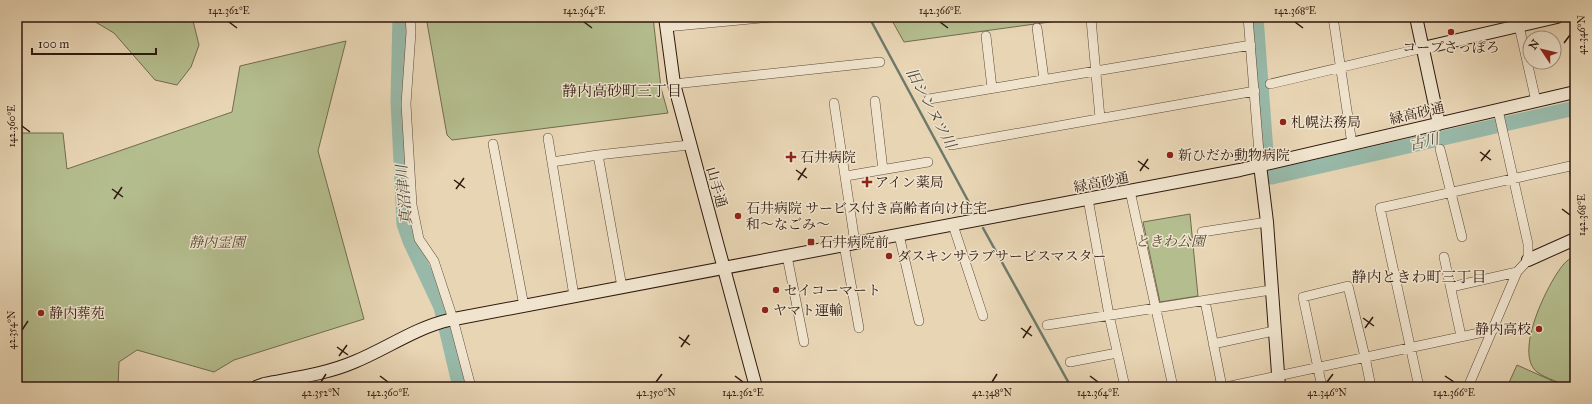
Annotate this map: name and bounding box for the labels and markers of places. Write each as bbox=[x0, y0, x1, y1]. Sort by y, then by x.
marker: コープさっぽろ bbox=[1446, 27, 1456, 37]
place label: コープさっぽろ bbox=[1402, 39, 1500, 56]
place label: 札幌法務局 bbox=[1291, 114, 1361, 131]
marker: 札幌法務局 bbox=[1278, 117, 1288, 127]
place label: 新ひだか動物病院 bbox=[1178, 147, 1290, 164]
place label: 石井病院 bbox=[800, 149, 856, 166]
marker: 新ひだか動物病院 bbox=[1165, 150, 1175, 160]
marker: 石井病院 bbox=[785, 151, 797, 163]
place label: アイン薬局 bbox=[875, 174, 944, 191]
marker: アイン薬局 bbox=[862, 177, 872, 187]
place label: 石井病院 サービス付き高齢者向け住宅 和～なごみ～ bbox=[746, 200, 987, 233]
marker: 石井病院 サービス付き高齢者向け住宅 和～なごみ～ bbox=[733, 211, 743, 221]
place label: 石井病院前 bbox=[819, 234, 889, 251]
marker: 石井病院前 bbox=[806, 237, 816, 247]
place label: ダスキンサラブサービスマスター bbox=[897, 248, 1107, 265]
marker: ダスキンサラブサービスマスター bbox=[884, 251, 894, 261]
place label: セイコーマート bbox=[784, 282, 881, 299]
marker: セイコーマート bbox=[771, 285, 781, 295]
place label: ヤマト運輸 bbox=[773, 302, 843, 319]
place label: 静内葬苑 bbox=[49, 305, 105, 322]
marker: ヤマト運輸 bbox=[760, 305, 770, 315]
marker: 静内葬苑 bbox=[36, 308, 46, 318]
place label: 静内高校 bbox=[1475, 321, 1531, 338]
marker: 静内高校 bbox=[1534, 324, 1544, 334]

